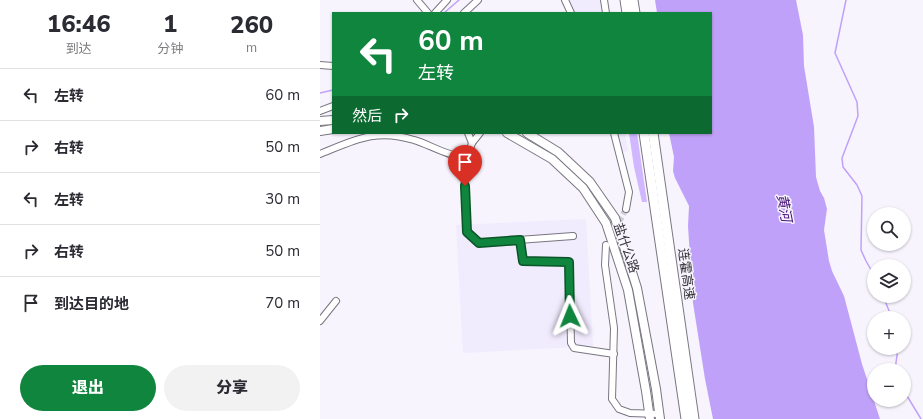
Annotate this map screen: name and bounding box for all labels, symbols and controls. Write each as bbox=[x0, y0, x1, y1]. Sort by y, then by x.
text: 16:46 bbox=[47, 8, 111, 40]
text: 1 bbox=[163, 8, 178, 40]
text: 260 bbox=[230, 9, 273, 41]
text: 60 m bbox=[418, 22, 484, 60]
icon: left bbox=[352, 28, 404, 80]
text: m bbox=[246, 39, 257, 57]
text: 到达 bbox=[66, 40, 92, 58]
text: 分钟 bbox=[157, 40, 183, 58]
text: 左转 bbox=[418, 61, 454, 85]
icon: left bbox=[20, 84, 42, 106]
text: 60 m bbox=[265, 85, 300, 105]
text: 左转 bbox=[54, 86, 84, 106]
icon: right bbox=[390, 104, 412, 126]
text: 然后 bbox=[352, 106, 382, 126]
icon: right bbox=[20, 136, 42, 158]
text: 50 m bbox=[265, 137, 300, 157]
text: 右转 bbox=[54, 138, 84, 158]
pin bbox=[448, 145, 482, 186]
icon: arrive bbox=[454, 151, 476, 173]
icon: left bbox=[20, 188, 42, 210]
text: 30 m bbox=[265, 189, 300, 209]
text: 左转 bbox=[54, 190, 84, 210]
water label: 黄河 bbox=[772, 192, 797, 227]
map controls bbox=[867, 207, 911, 407]
button: search bbox=[867, 207, 911, 251]
street label: 盐什公路 bbox=[609, 220, 643, 276]
icon: right bbox=[20, 240, 42, 262]
text: 50 m bbox=[265, 241, 300, 261]
text: 右转 bbox=[54, 242, 84, 262]
street label: 连霍高速 bbox=[673, 247, 699, 301]
button: layers bbox=[867, 259, 911, 303]
icon: arrive bbox=[20, 292, 42, 314]
text: 70 m bbox=[265, 293, 300, 313]
text: 到达目的地 bbox=[54, 294, 129, 314]
position arrow bbox=[549, 295, 591, 337]
button: + bbox=[867, 311, 911, 355]
button: − bbox=[867, 363, 911, 407]
button: 退出 bbox=[20, 365, 156, 411]
button: 分享 bbox=[164, 365, 300, 411]

